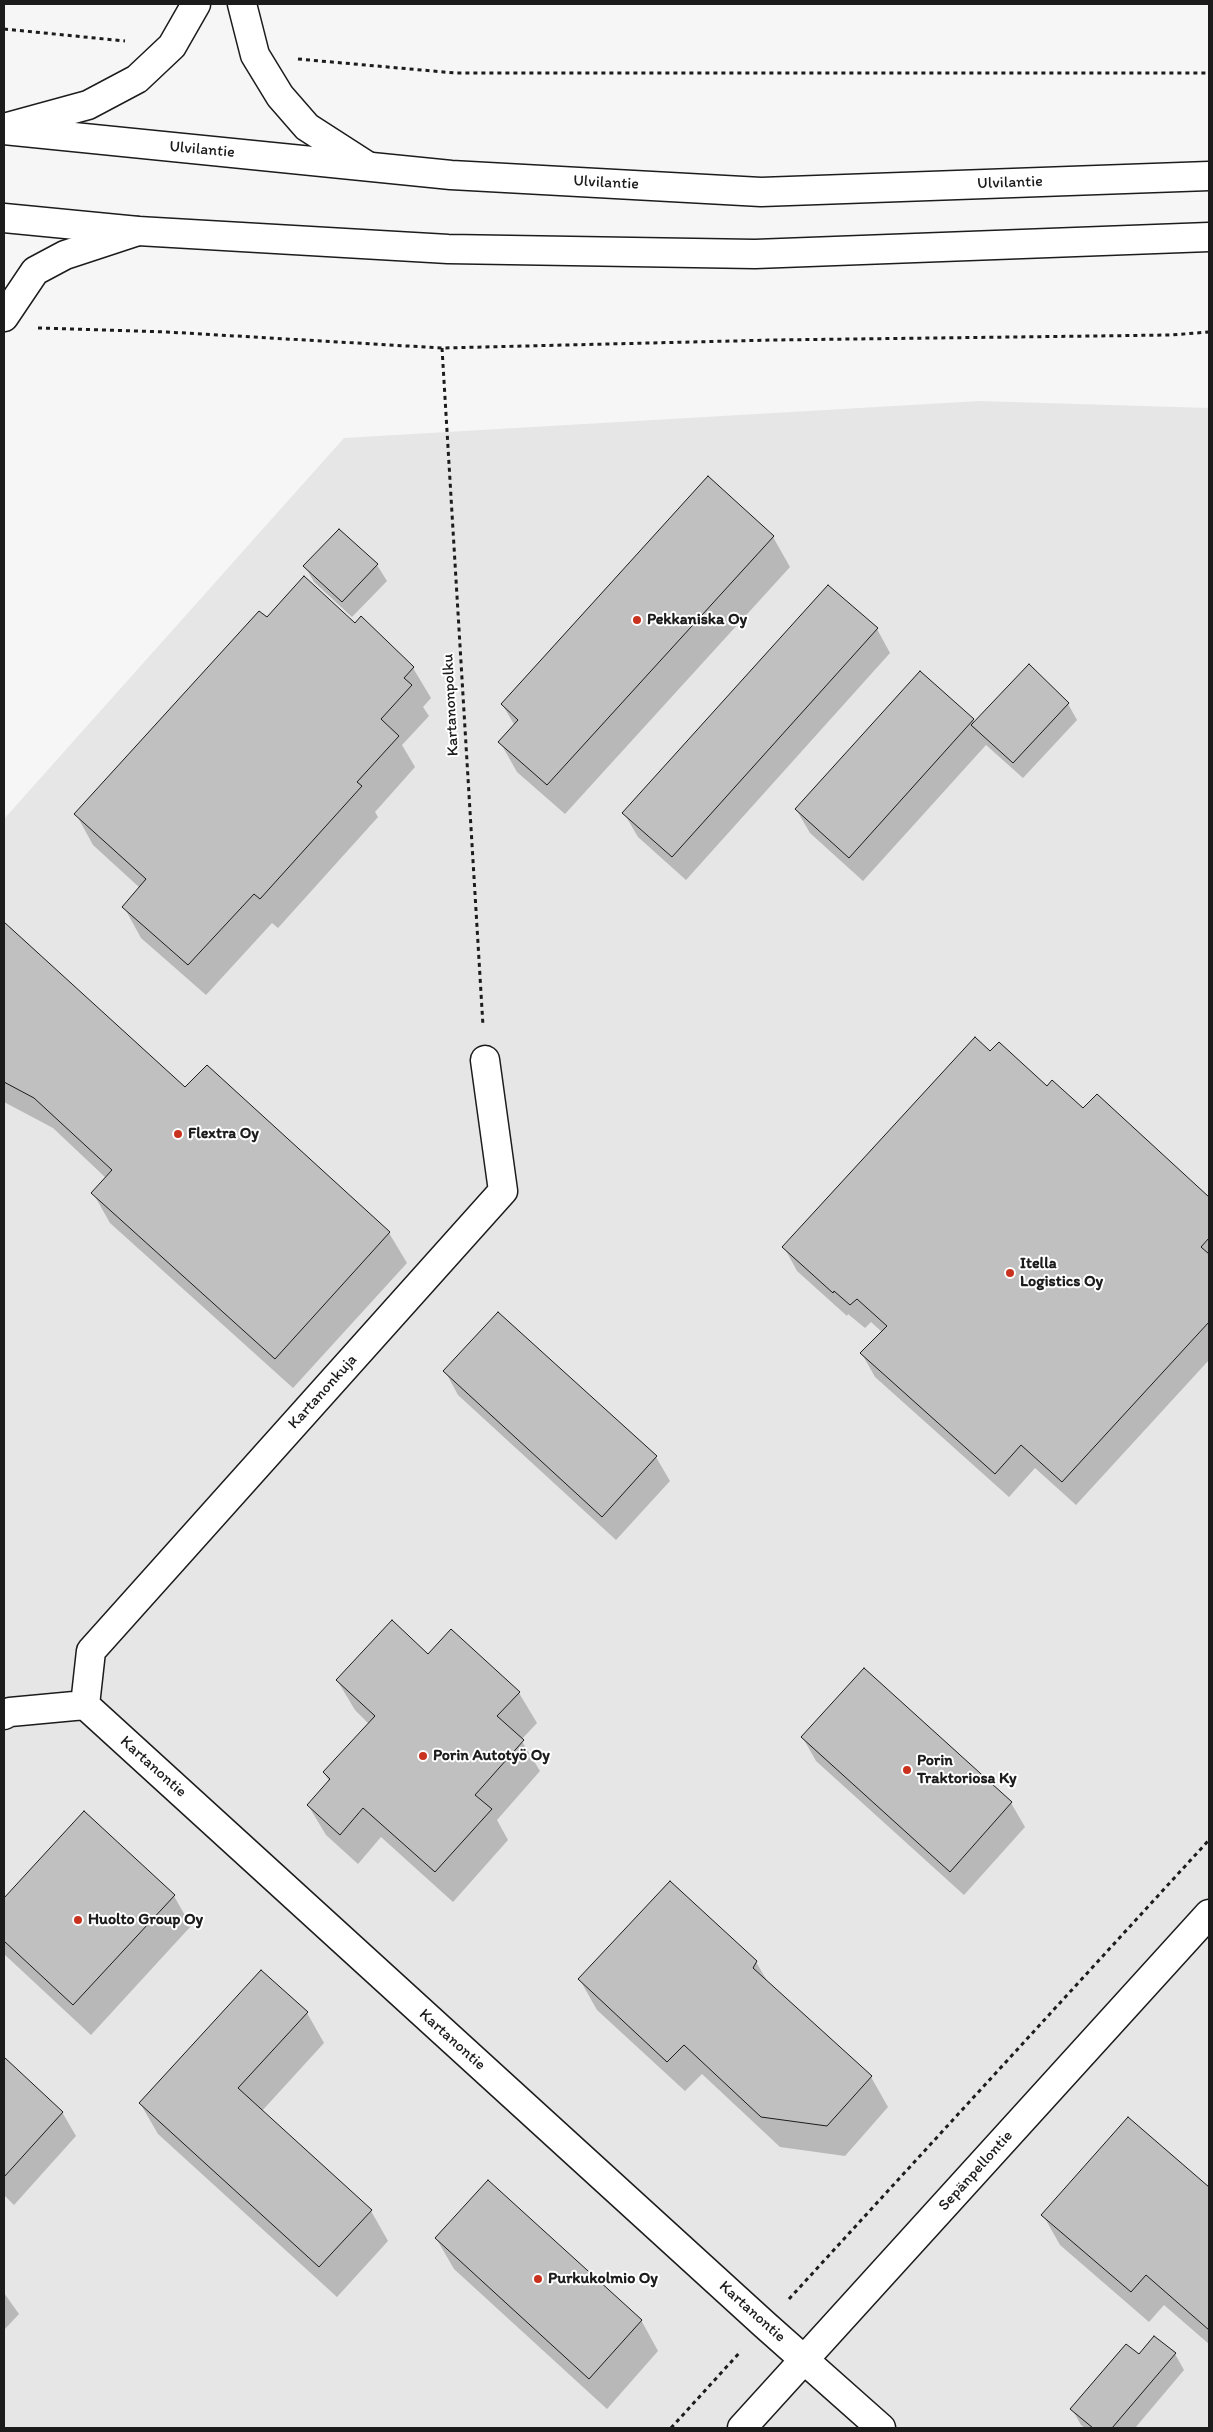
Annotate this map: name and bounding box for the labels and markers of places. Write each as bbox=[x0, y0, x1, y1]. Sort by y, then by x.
place label: Pekkaniska Oy bbox=[647, 610, 747, 630]
marker: Pekkaniska Oy bbox=[631, 614, 643, 626]
place label: Flextra Oy bbox=[188, 1124, 259, 1144]
marker: Flextra Oy bbox=[172, 1128, 184, 1140]
place label: Itella Logistics Oy bbox=[1020, 1254, 1103, 1292]
marker: Itella Logistics Oy bbox=[1004, 1267, 1016, 1279]
place label: Porin Autotyö Oy bbox=[433, 1746, 550, 1766]
marker: Porin Autotyö Oy bbox=[417, 1750, 429, 1762]
place label: Porin Traktoriosa Ky bbox=[917, 1751, 1017, 1789]
marker: Porin Traktoriosa Ky bbox=[901, 1764, 913, 1776]
place label: Huolto Group Oy bbox=[88, 1910, 203, 1930]
marker: Huolto Group Oy bbox=[72, 1914, 84, 1926]
place label: Purkukolmio Oy bbox=[548, 2269, 658, 2289]
marker: Purkukolmio Oy bbox=[532, 2273, 544, 2285]

